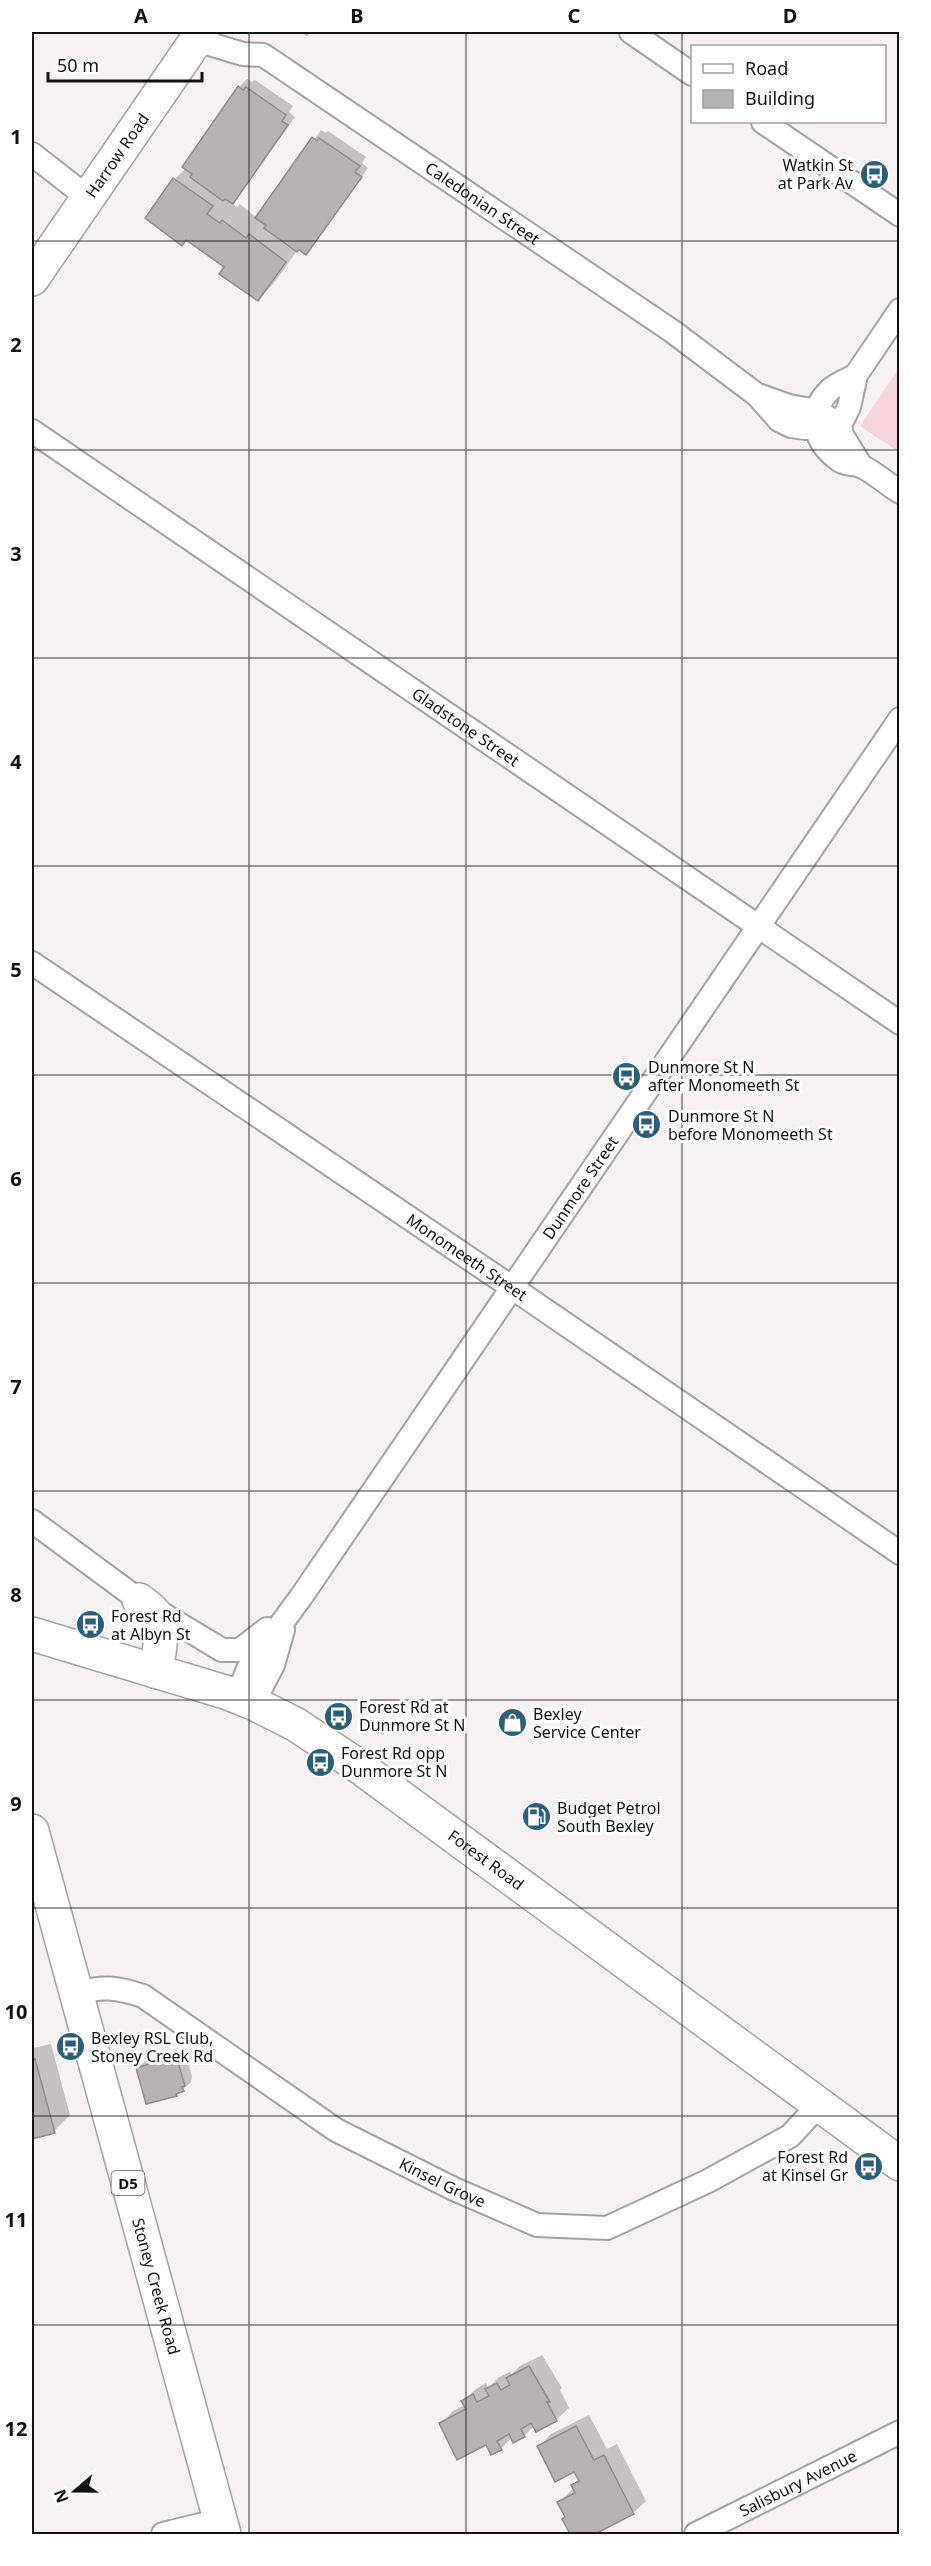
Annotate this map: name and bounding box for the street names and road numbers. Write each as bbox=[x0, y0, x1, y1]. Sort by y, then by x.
street label: Harrow Road bbox=[80, 109, 154, 202]
street label: Caledonian Street bbox=[421, 157, 544, 250]
street label: Gladstone Street bbox=[408, 682, 524, 771]
street label: Dunmore Street bbox=[537, 1132, 623, 1244]
street label: Monomeeth Street bbox=[402, 1208, 532, 1306]
street label: Forest Road bbox=[443, 1824, 529, 1895]
street label: Kinsel Grove bbox=[395, 2152, 489, 2212]
road number: D5 bbox=[112, 2171, 144, 2195]
street label: Stoney Creek Road bbox=[127, 2215, 186, 2357]
street label: Salisbury Avenue bbox=[736, 2444, 860, 2522]

